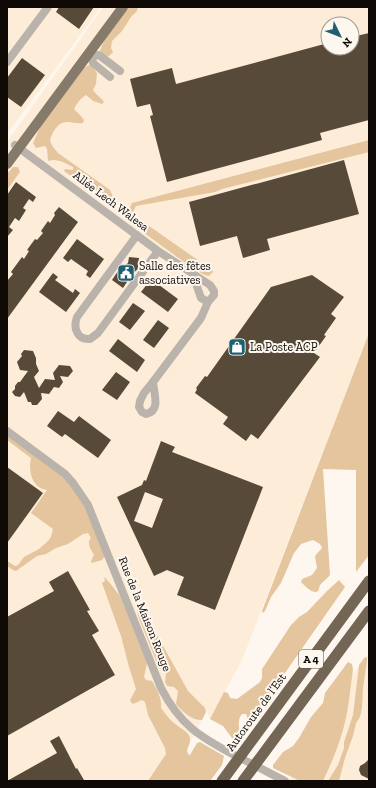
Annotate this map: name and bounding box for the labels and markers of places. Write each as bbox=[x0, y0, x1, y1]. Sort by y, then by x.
place label: Salle des fêtes associatives bbox=[139, 259, 211, 287]
public building icon: Salle des fêtes associatives bbox=[116, 263, 136, 283]
shop icon: La Poste ACP bbox=[227, 337, 247, 357]
place label: La Poste ACP bbox=[250, 340, 318, 354]

